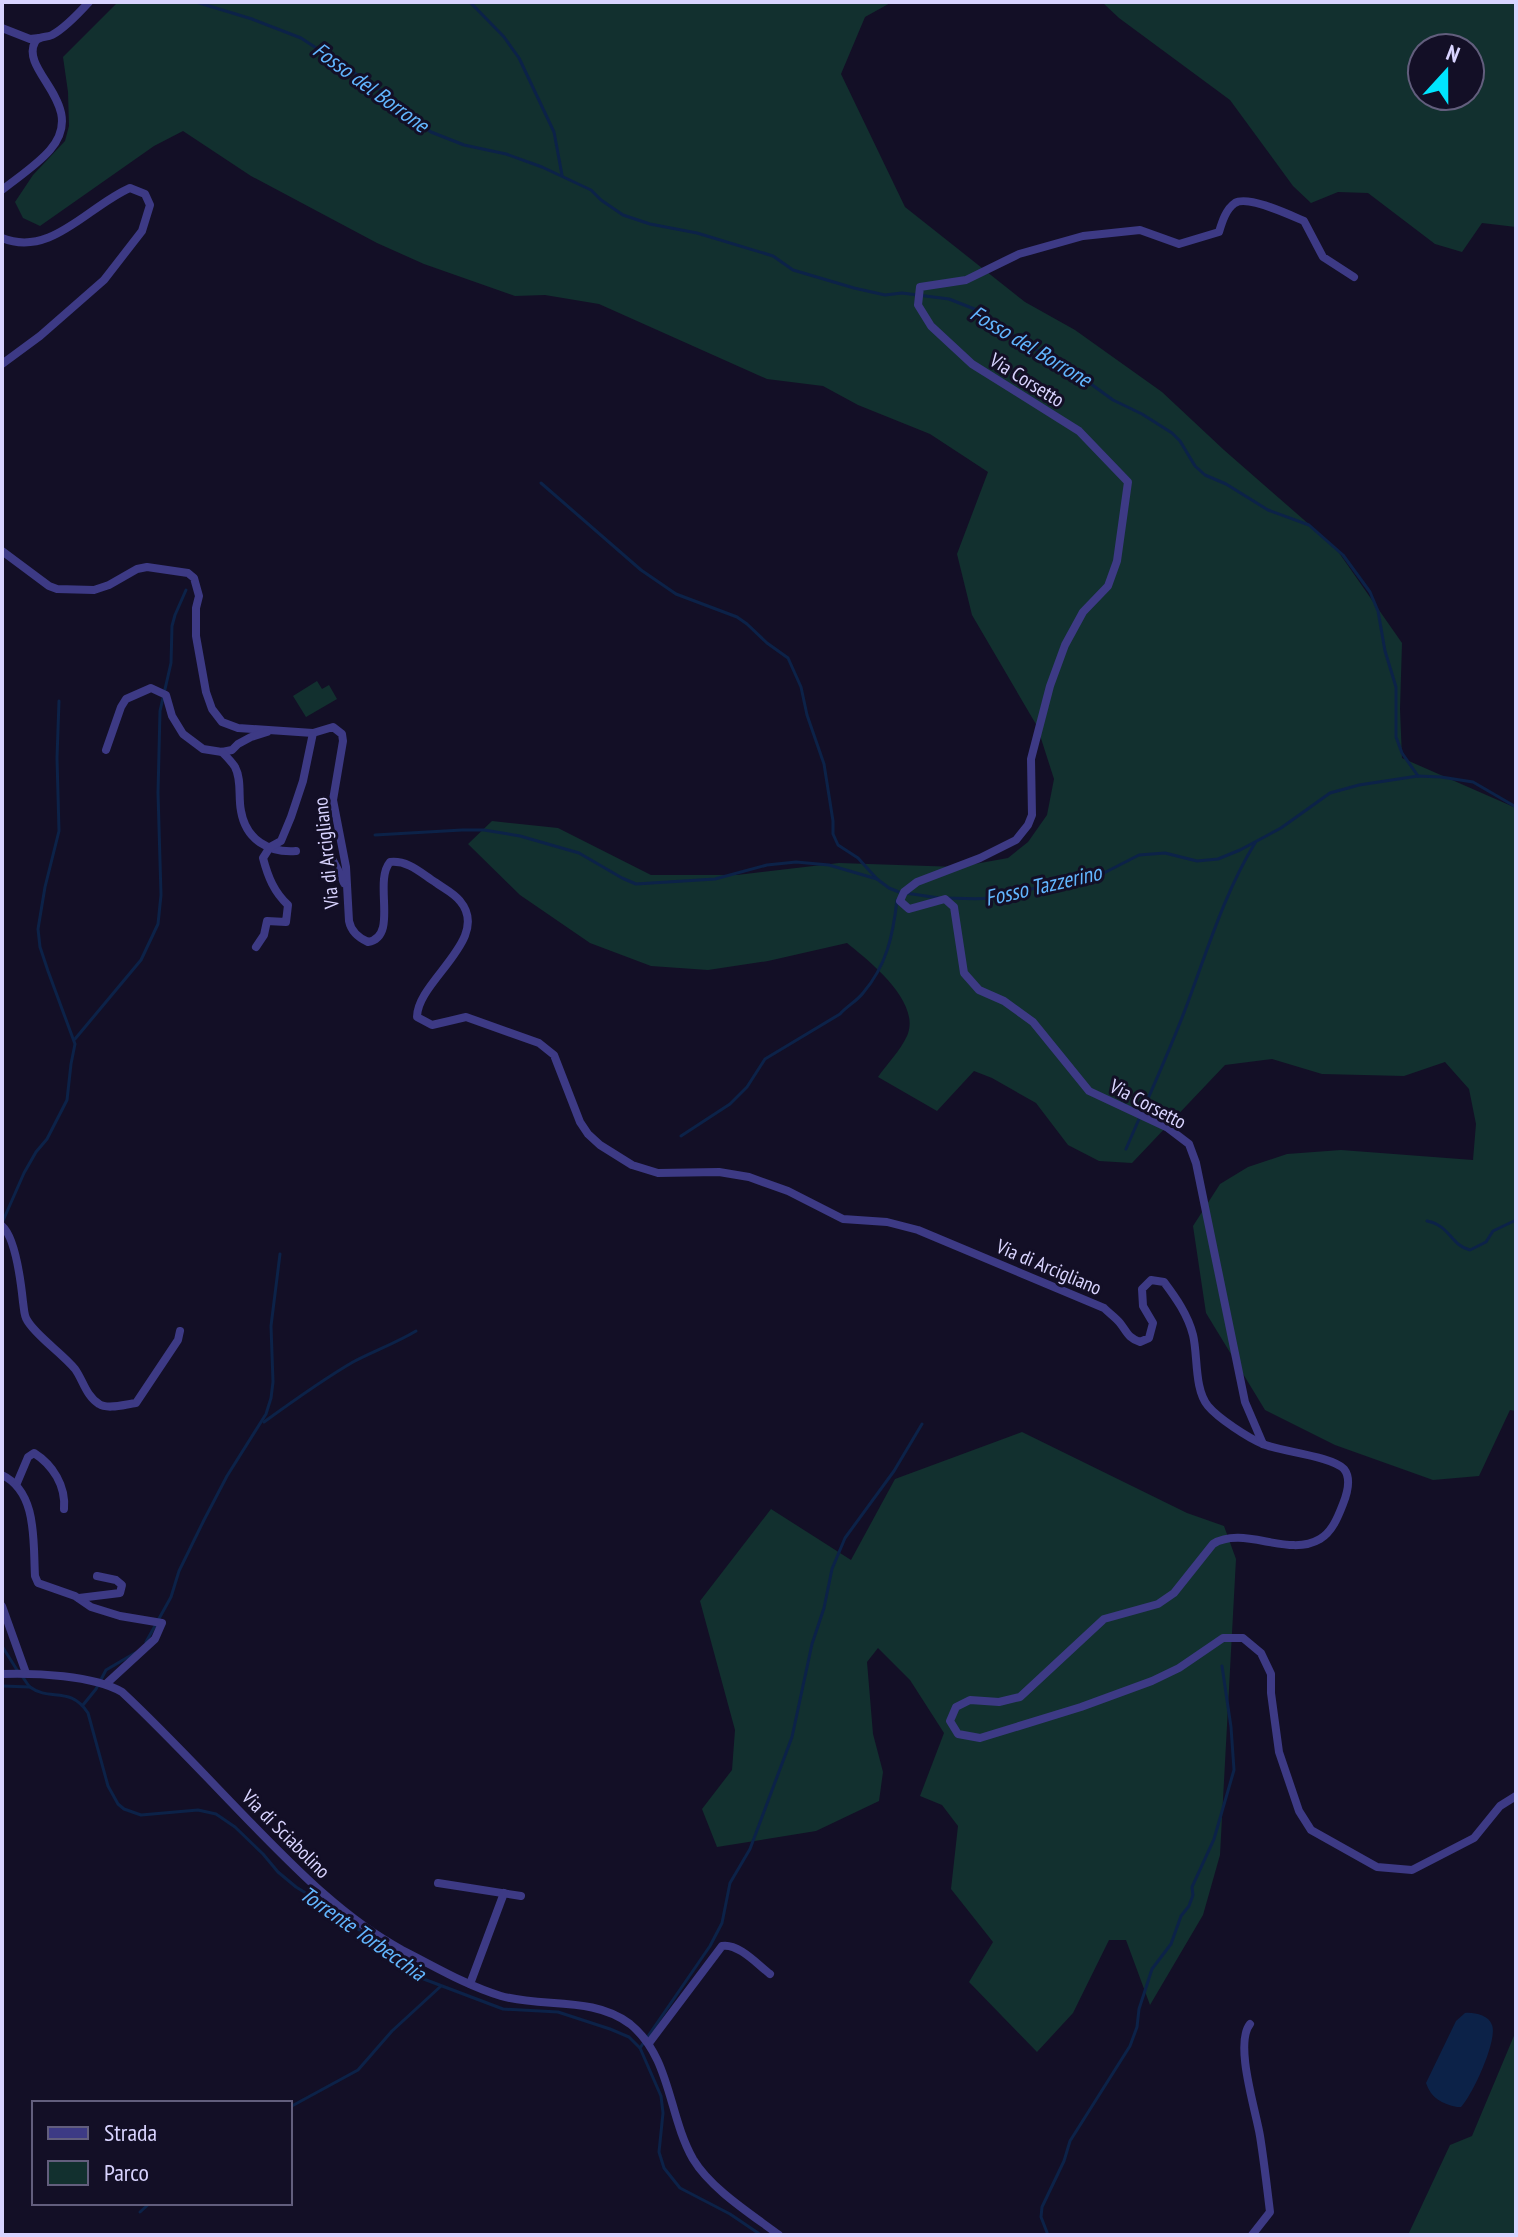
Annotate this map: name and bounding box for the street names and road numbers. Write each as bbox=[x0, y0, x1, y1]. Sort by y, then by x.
street label: Via Corsetto bbox=[984, 346, 1069, 413]
street label: Via di Arcigliano bbox=[307, 796, 345, 911]
street label: Via Corsetto bbox=[1104, 1073, 1191, 1135]
street label: Via di Arcigliano bbox=[991, 1233, 1106, 1301]
street label: Via di Sciabolino bbox=[235, 1783, 336, 1884]

